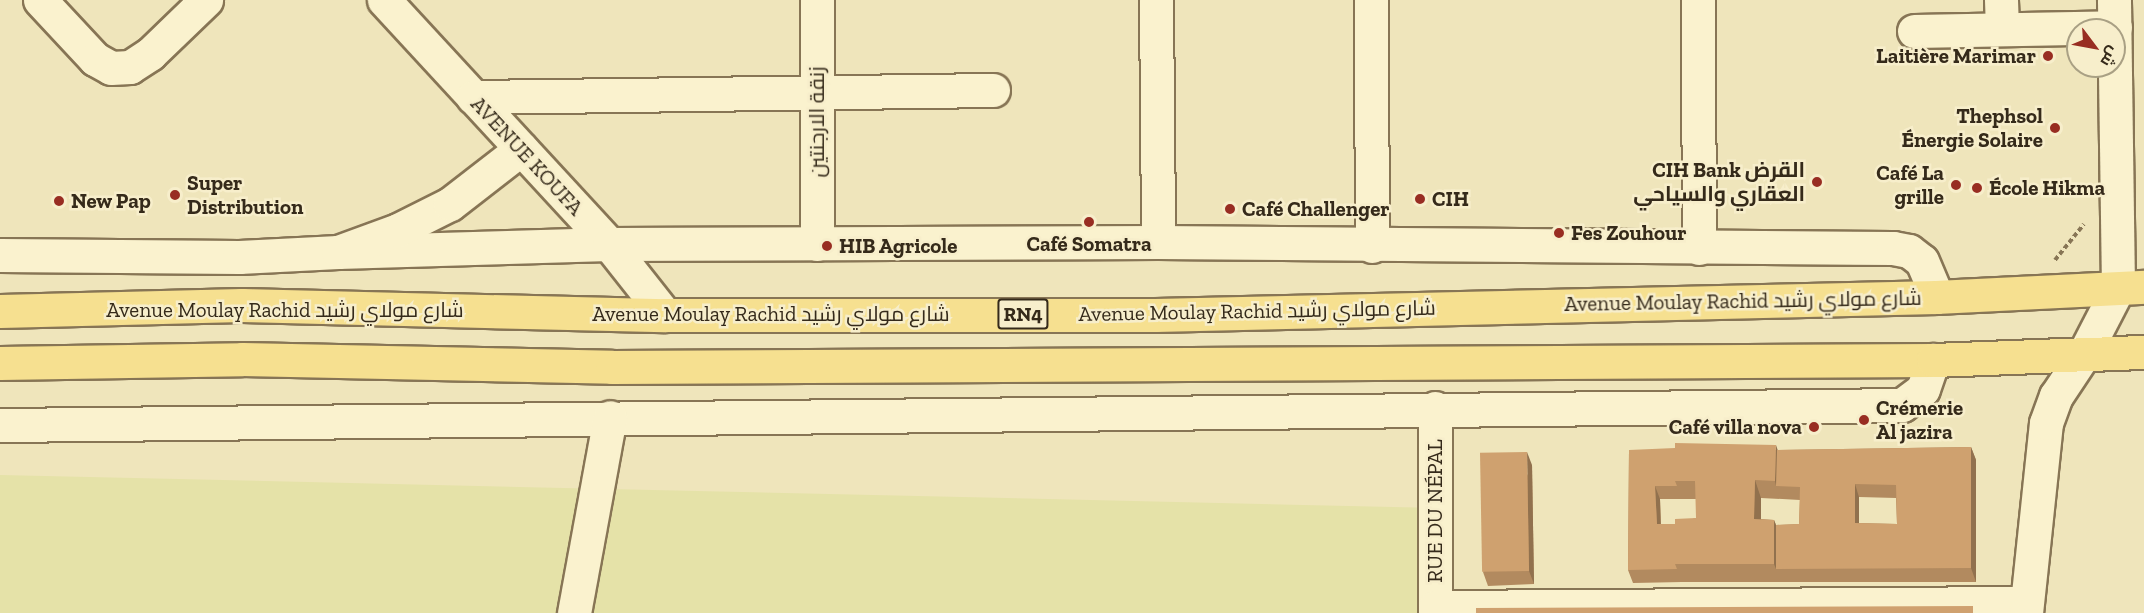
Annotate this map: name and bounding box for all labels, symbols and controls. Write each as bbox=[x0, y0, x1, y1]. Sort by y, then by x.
north arrow bbox=[2066, 18, 2126, 78]
place label: Laitière Marimar bbox=[1876, 43, 2036, 69]
text: ش bbox=[2096, 43, 2123, 70]
marker: Laitière Marimar bbox=[2041, 49, 2055, 63]
street label: زنقة الارجنتين bbox=[804, 66, 830, 178]
street label: AVENUE KOUFA bbox=[466, 91, 588, 221]
place label: Thephsol Énergie Solaire bbox=[1901, 103, 2043, 153]
marker: Thephsol Énergie Solaire bbox=[2048, 121, 2062, 135]
place label: CIH Bank القرض العقاري والسياحي bbox=[1633, 157, 1805, 207]
place label: Café La grille bbox=[1876, 160, 1944, 210]
place label: Super Distribution bbox=[187, 170, 303, 220]
marker: CIH Bank القرض العقاري والسياحي bbox=[1810, 175, 1824, 189]
place label: École Hikma bbox=[1989, 175, 2105, 201]
marker: Café La grille bbox=[1949, 178, 1963, 192]
marker: École Hikma bbox=[1970, 181, 1984, 195]
place label: CIH bbox=[1432, 186, 1469, 212]
place label: New Pap bbox=[71, 188, 151, 214]
marker: Super Distribution bbox=[168, 188, 182, 202]
marker: CIH bbox=[1413, 192, 1427, 206]
marker: New Pap bbox=[52, 194, 66, 208]
place label: Café Challenger bbox=[1242, 196, 1390, 222]
marker: Café Challenger bbox=[1223, 202, 1237, 216]
marker: Café Somatra bbox=[1082, 215, 1096, 229]
place label: Fes Zouhour bbox=[1571, 220, 1687, 246]
marker: Fes Zouhour bbox=[1552, 226, 1566, 240]
place label: Café Somatra bbox=[1026, 231, 1152, 257]
place label: HIB Agricole bbox=[839, 233, 958, 259]
marker: HIB Agricole bbox=[820, 239, 834, 253]
street label: Avenue Moulay Rachid شارع مولاي رشيد bbox=[1564, 285, 1922, 317]
street label: Avenue Moulay Rachid شارع مولاي رشيد bbox=[1078, 295, 1436, 327]
street label: Avenue Moulay Rachid شارع مولاي رشيد bbox=[106, 297, 464, 323]
road number: RN4 bbox=[996, 297, 1050, 331]
street label: Avenue Moulay Rachid شارع مولاي رشيد bbox=[592, 301, 950, 327]
place label: Crémerie Al jazira bbox=[1876, 395, 1963, 445]
marker: Crémerie Al jazira bbox=[1857, 413, 1871, 427]
place label: Café villa nova bbox=[1668, 414, 1802, 440]
marker: Café villa nova bbox=[1807, 420, 1821, 434]
street label: RUE DU NÉPAL bbox=[1422, 439, 1448, 583]

